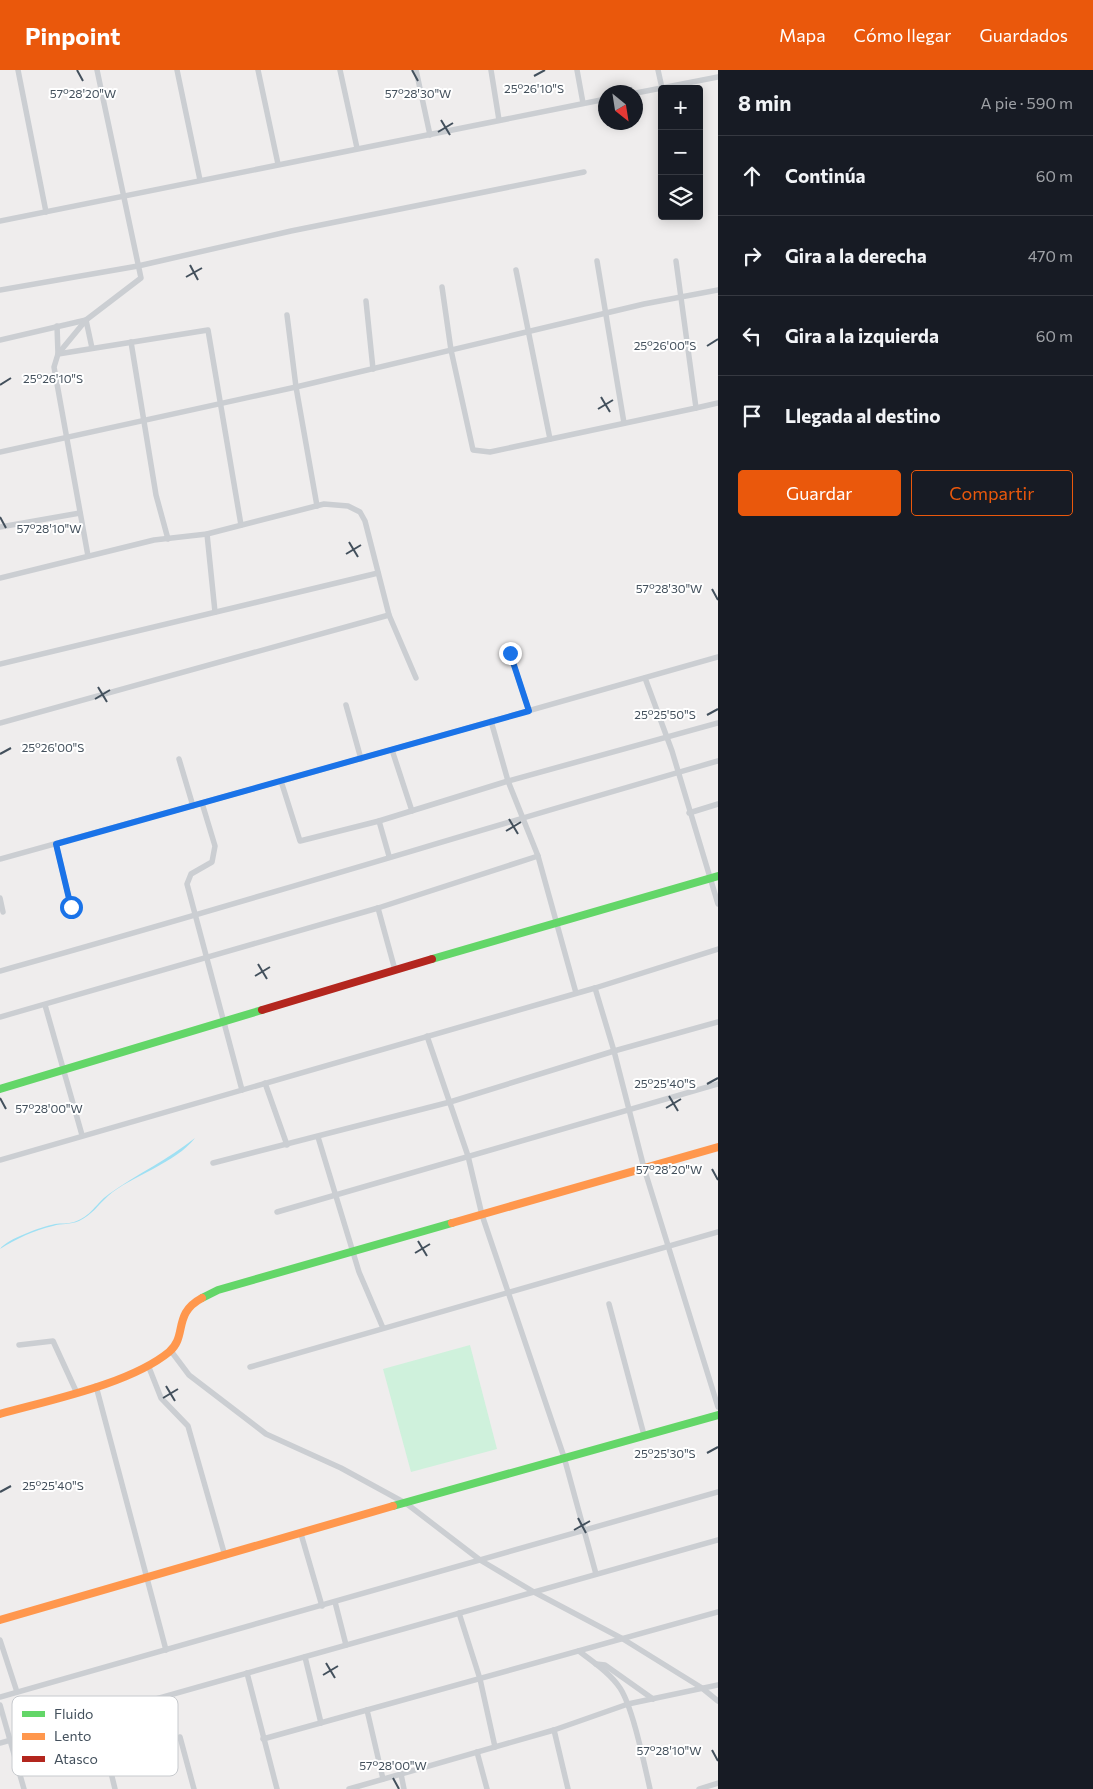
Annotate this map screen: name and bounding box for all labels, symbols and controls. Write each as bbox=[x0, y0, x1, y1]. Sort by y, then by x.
text: Pinpoint bbox=[25, 21, 120, 50]
text: Mapa bbox=[779, 24, 826, 46]
text: Cómo llegar bbox=[854, 24, 951, 46]
text: Guardados bbox=[979, 24, 1068, 46]
text: 25°26'10"S bbox=[504, 81, 564, 95]
north arrow bbox=[598, 85, 643, 130]
map controls bbox=[658, 85, 703, 220]
button: + bbox=[658, 85, 703, 130]
text: 57°28'20"W bbox=[50, 86, 116, 100]
text: 57°28'30"W bbox=[385, 86, 451, 100]
text: 8 min bbox=[738, 90, 791, 115]
text: A pie · 590 m bbox=[981, 93, 1073, 112]
button: − bbox=[658, 130, 703, 175]
icon: ahead bbox=[738, 162, 766, 190]
text: Continúa bbox=[785, 164, 866, 187]
text: 60 m bbox=[1036, 166, 1073, 185]
button: layers bbox=[658, 175, 703, 220]
icon: right bbox=[738, 242, 766, 270]
text: Gira a la derecha bbox=[785, 244, 927, 267]
text: 470 m bbox=[1028, 246, 1073, 265]
icon: left bbox=[738, 322, 766, 350]
text: Gira a la izquierda bbox=[785, 324, 939, 347]
text: 60 m bbox=[1036, 326, 1073, 345]
text: 25°26'00"S bbox=[634, 338, 696, 352]
text: 25°26'10"S bbox=[23, 371, 83, 385]
icon: arrive bbox=[738, 402, 766, 430]
text: Llegada al destino bbox=[785, 404, 941, 427]
button: Guardar bbox=[738, 470, 901, 516]
button: Compartir bbox=[911, 470, 1073, 516]
text: 57°28'10"W bbox=[17, 521, 81, 535]
text: 57°28'30"W bbox=[636, 581, 702, 595]
route end bbox=[499, 642, 522, 665]
text: 25°25'50"S bbox=[634, 707, 696, 721]
text: 25°26'00"S bbox=[22, 740, 84, 754]
route start bbox=[60, 896, 83, 919]
text: 25°25'40"S bbox=[634, 1076, 696, 1090]
text: 57°28'00"W bbox=[15, 1101, 83, 1115]
text: 57°28'20"W bbox=[636, 1162, 702, 1176]
text: 25°25'30"S bbox=[634, 1446, 696, 1460]
text: 25°25'40"S bbox=[22, 1478, 84, 1492]
legend bbox=[12, 1696, 178, 1776]
text: Fluido bbox=[54, 1705, 93, 1722]
text: Lento bbox=[54, 1727, 91, 1744]
text: 57°28'10"W bbox=[637, 1743, 701, 1757]
text: Atasco bbox=[54, 1750, 98, 1767]
text: 57°28'00"W bbox=[359, 1758, 427, 1772]

